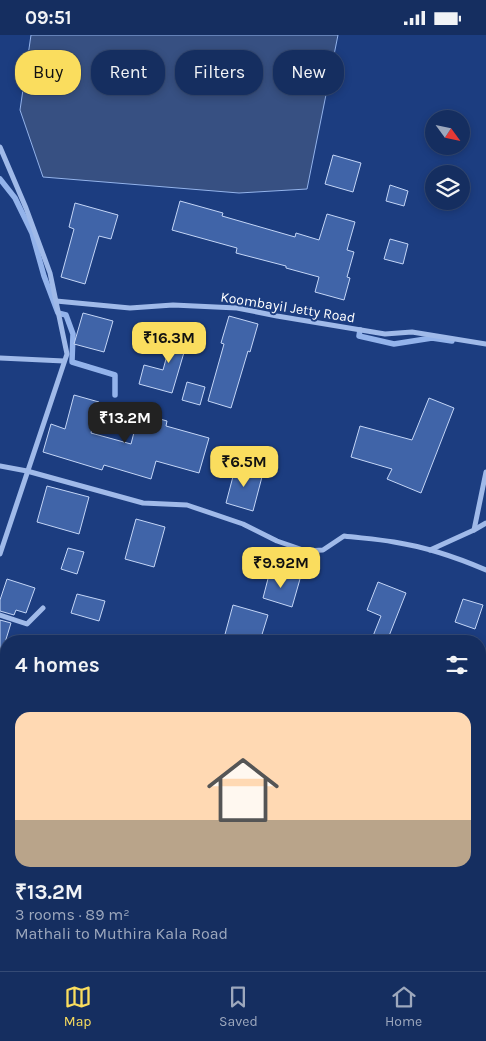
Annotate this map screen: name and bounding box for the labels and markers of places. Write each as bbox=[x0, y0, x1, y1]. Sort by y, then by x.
pin: ₹16.3M bbox=[128, 321, 210, 364]
pin: ₹13.2M bbox=[84, 401, 166, 444]
pin: ₹6.5M bbox=[209, 445, 279, 488]
pin: ₹9.92M bbox=[240, 547, 322, 589]

